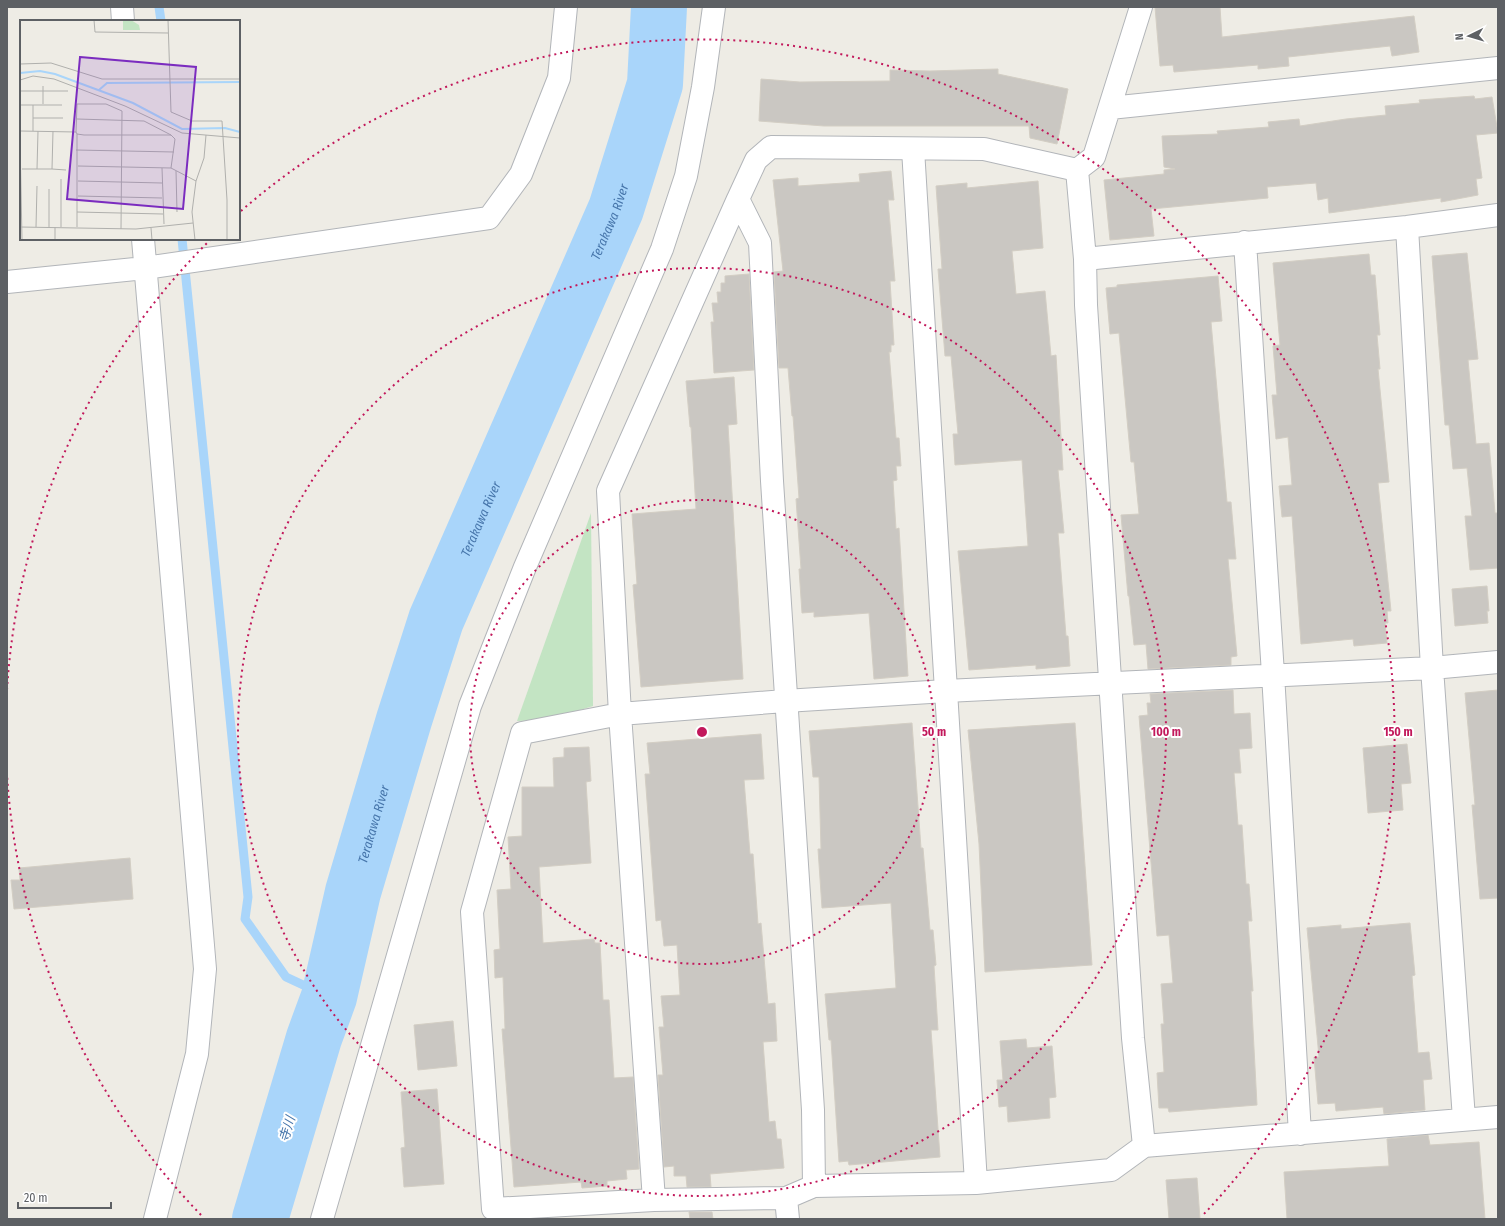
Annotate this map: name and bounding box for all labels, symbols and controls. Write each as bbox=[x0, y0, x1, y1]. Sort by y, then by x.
north arrow bbox=[1449, 16, 1489, 56]
inset map bbox=[20, 20, 240, 240]
text: N bbox=[1453, 33, 1466, 41]
water label: Terakawa River bbox=[587, 182, 631, 262]
water label: Terakawa River bbox=[457, 479, 503, 559]
centre of rings bbox=[695, 725, 709, 739]
text: 50 m bbox=[922, 725, 946, 739]
text: 100 m bbox=[1151, 725, 1181, 739]
text: 150 m bbox=[1383, 725, 1413, 739]
water label: Terakawa River bbox=[354, 783, 392, 865]
water label: 寺川 bbox=[276, 1112, 299, 1144]
scale bar bbox=[18, 1184, 111, 1210]
text: 20 m bbox=[24, 1191, 48, 1205]

